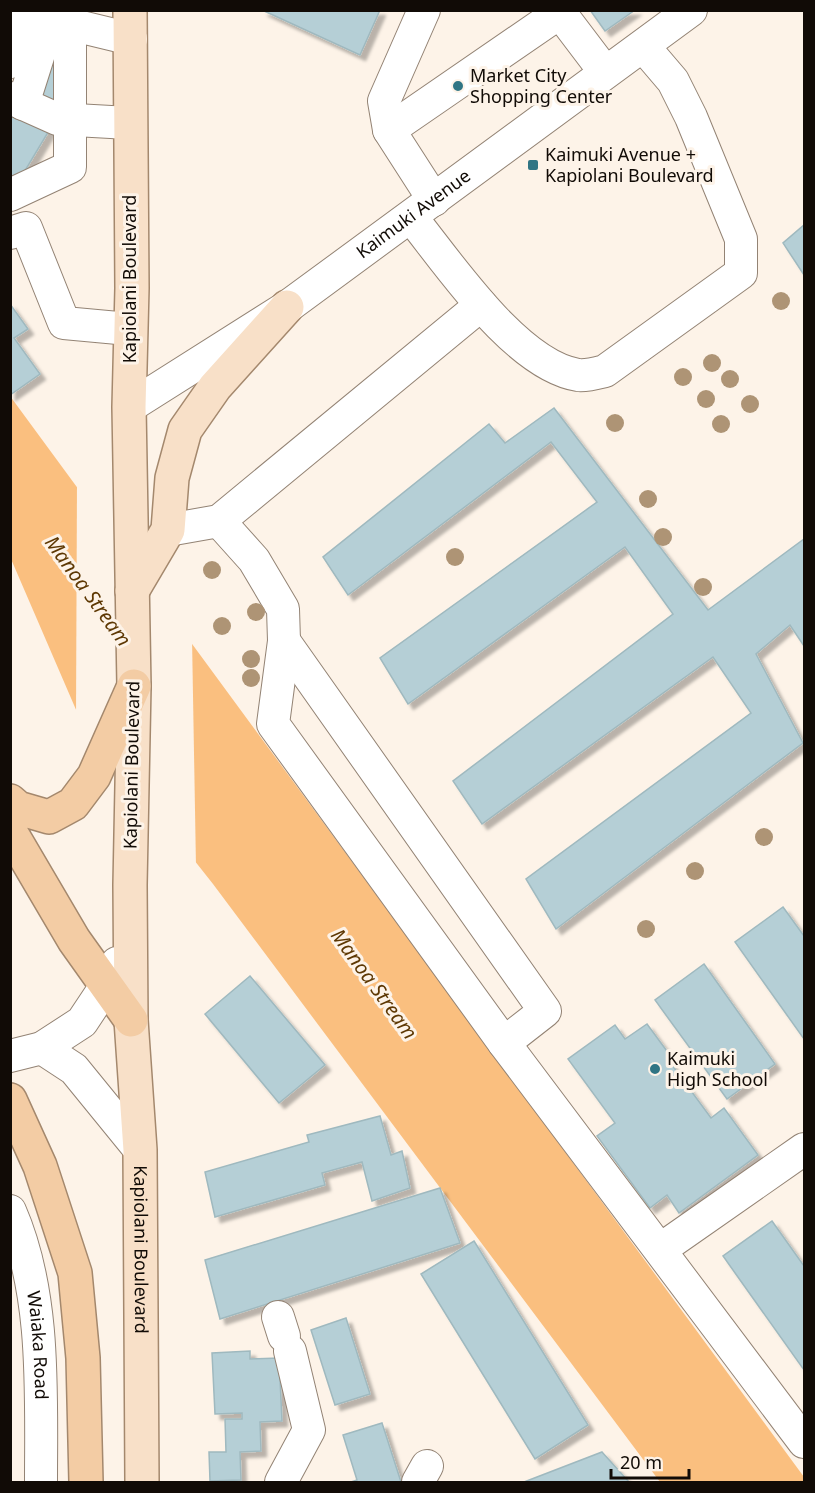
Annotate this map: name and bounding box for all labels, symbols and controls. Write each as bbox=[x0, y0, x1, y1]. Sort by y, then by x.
place label: Market City Shopping Center bbox=[470, 63, 613, 108]
marker: Market City Shopping Center bbox=[451, 79, 465, 93]
place label: Kaimuki Avenue + Kapiolani Boulevard bbox=[545, 142, 714, 187]
marker: Kaimuki Avenue + Kapiolani Boulevard bbox=[526, 158, 540, 172]
street label: Kaimuki Avenue bbox=[351, 163, 475, 263]
street label: Kapiolani Boulevard bbox=[117, 195, 141, 363]
water label: Manoa Stream bbox=[39, 530, 138, 652]
street label: Kapiolani Boulevard bbox=[118, 680, 144, 849]
water label: Manoa Stream bbox=[325, 923, 424, 1045]
place label: Kaimuki High School bbox=[667, 1046, 768, 1091]
marker: Kaimuki High School bbox=[648, 1062, 662, 1076]
street label: Kapiolani Boulevard bbox=[129, 1165, 154, 1334]
street label: Waiaka Road bbox=[22, 1289, 54, 1400]
scale bar bbox=[611, 1442, 689, 1480]
text: 20 m bbox=[620, 1450, 662, 1474]

